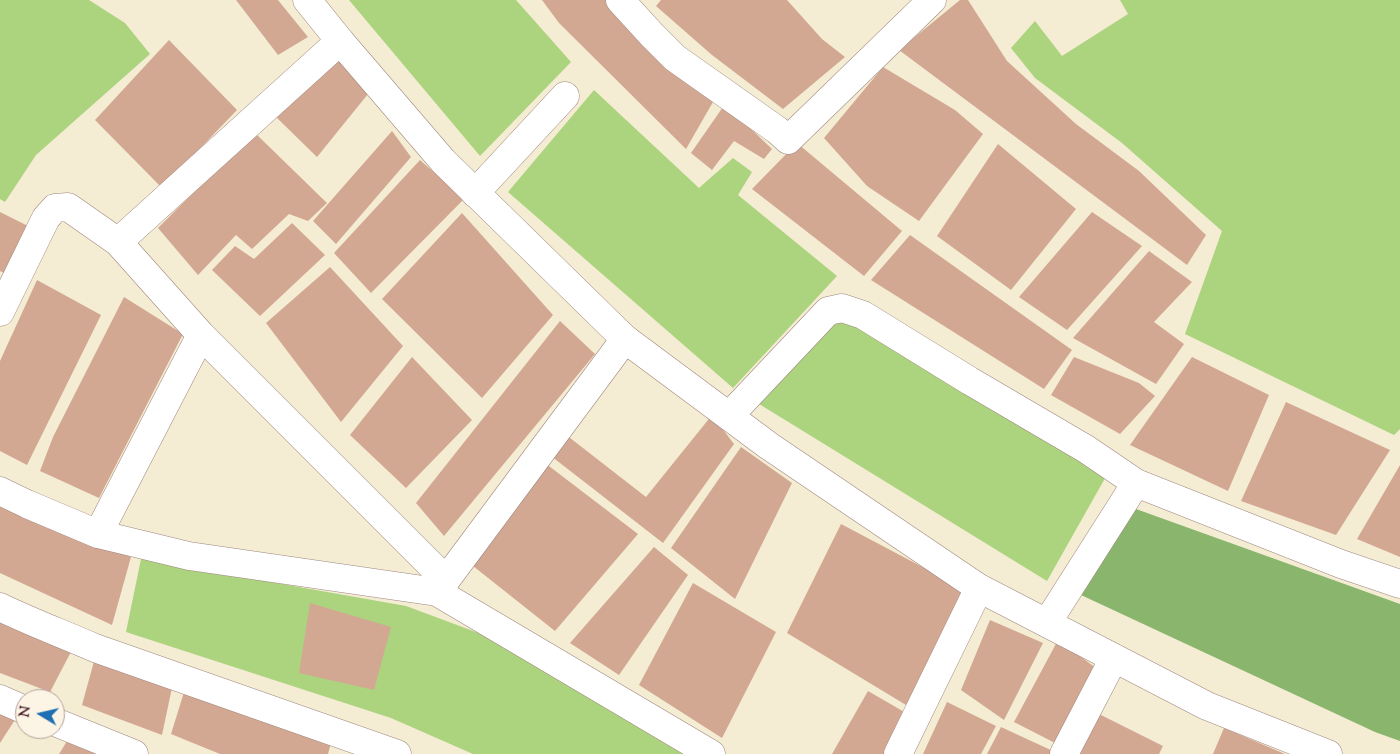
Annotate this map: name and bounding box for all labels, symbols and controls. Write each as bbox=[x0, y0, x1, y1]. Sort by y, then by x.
north arrow bbox=[15, 689, 65, 739]
text: N bbox=[15, 705, 37, 719]

